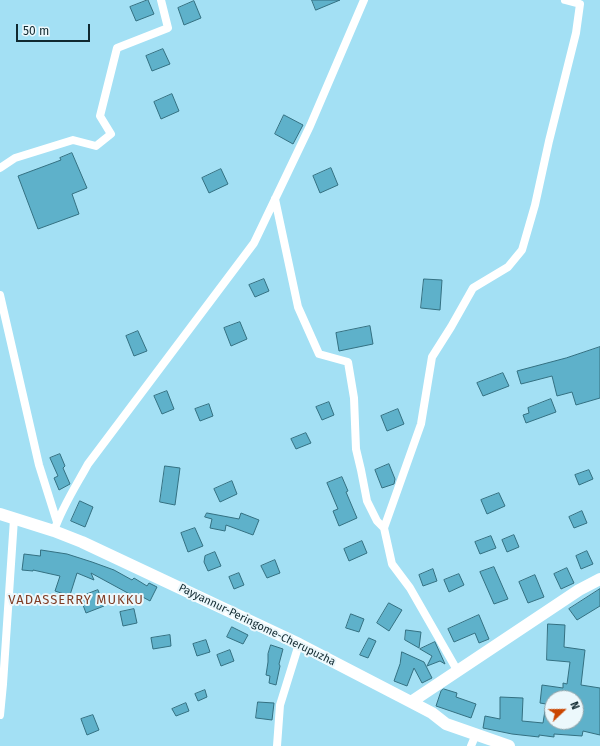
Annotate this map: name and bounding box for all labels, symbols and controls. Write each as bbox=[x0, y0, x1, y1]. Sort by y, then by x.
scale bar bbox=[18, 16, 92, 42]
text: 50 m bbox=[23, 24, 49, 38]
street label: Payyannur-Peringome-Cherupuzha bbox=[176, 581, 338, 669]
district label: VADASSERRY MUKKU bbox=[8, 592, 144, 608]
north arrow bbox=[544, 690, 584, 730]
text: N bbox=[567, 700, 582, 712]

